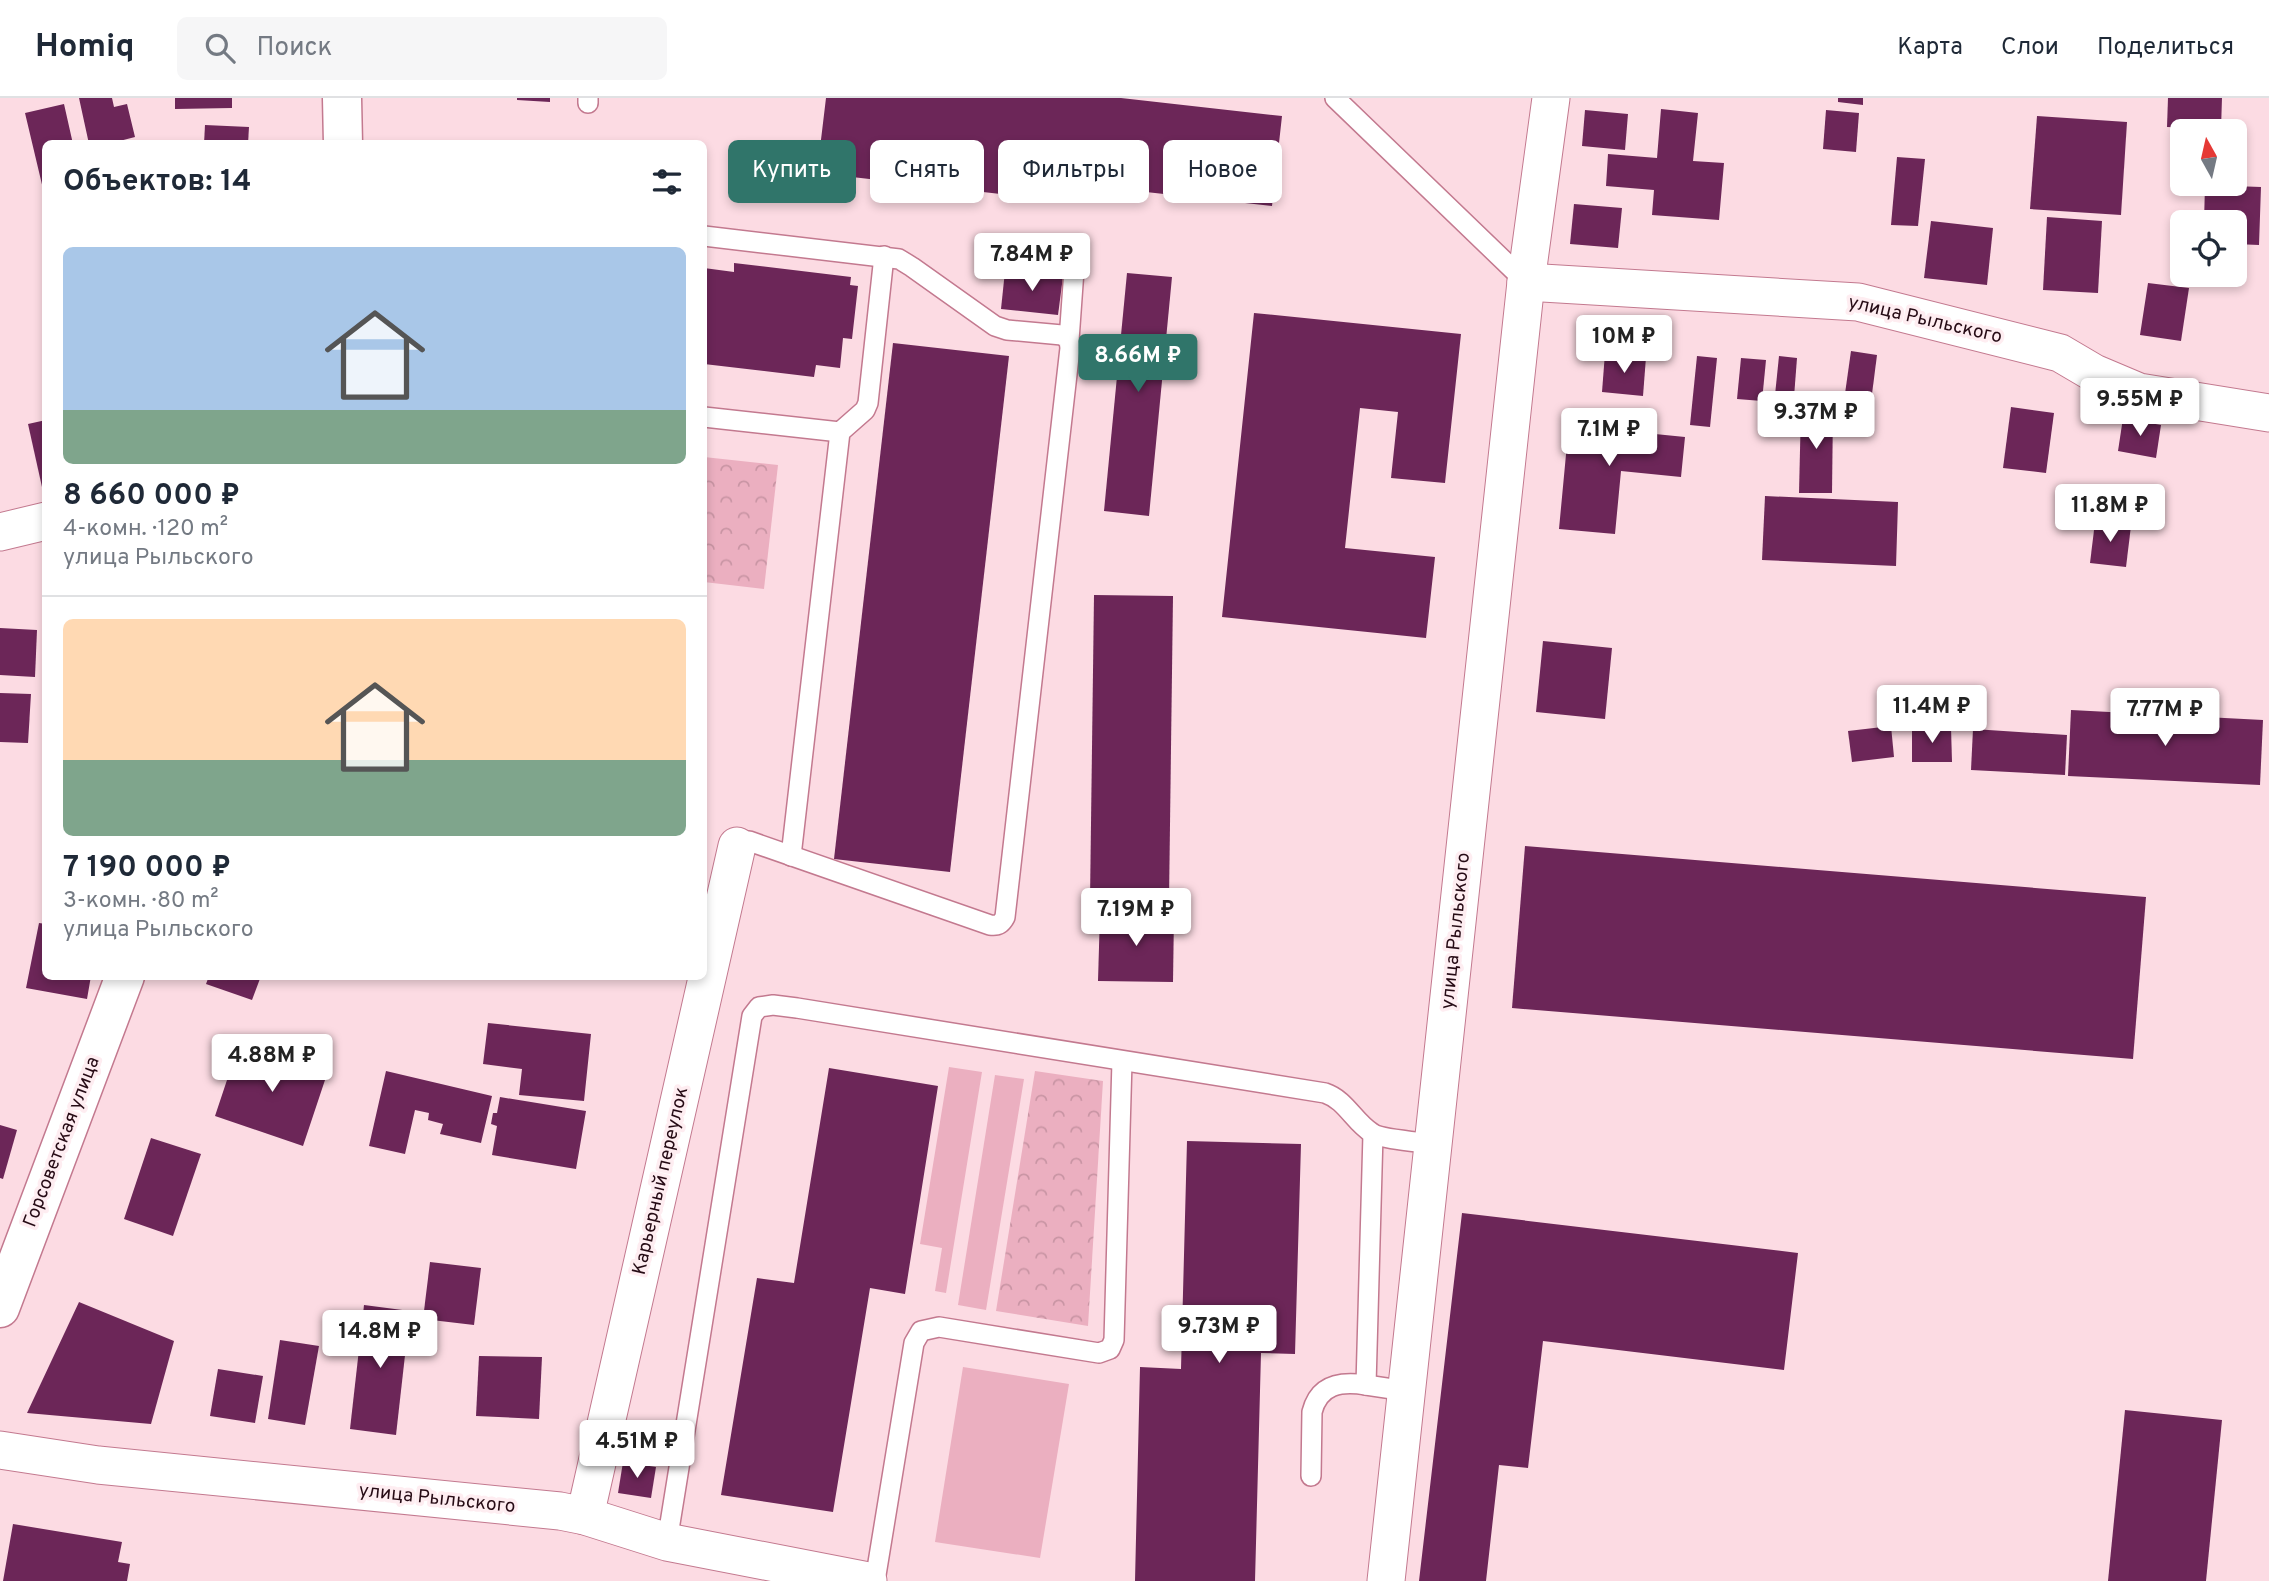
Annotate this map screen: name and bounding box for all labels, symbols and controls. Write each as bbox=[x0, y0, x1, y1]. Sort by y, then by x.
search box bbox=[177, 17, 667, 80]
text: Homiq bbox=[35, 27, 135, 69]
icon: search bbox=[201, 29, 239, 67]
text: Поиск bbox=[257, 32, 332, 65]
text: Карта bbox=[1897, 33, 1963, 63]
text: Слои bbox=[2001, 33, 2059, 63]
text: Поделиться bbox=[2097, 33, 2234, 63]
north arrow bbox=[2170, 119, 2247, 196]
map controls bbox=[2170, 119, 2247, 287]
chip: Купить bbox=[728, 140, 856, 203]
chip: Снять bbox=[870, 140, 984, 203]
chip: Фильтры bbox=[998, 140, 1149, 203]
chip: Новое bbox=[1163, 140, 1282, 203]
icon: filters bbox=[648, 163, 686, 201]
text: Объектов: 14 bbox=[63, 164, 251, 201]
button: locate bbox=[2170, 210, 2247, 287]
pin: 7.84M ₽ bbox=[967, 234, 1097, 293]
text: 7.84M ₽ bbox=[990, 241, 1074, 270]
street label: улица Рыльского bbox=[1846, 291, 2004, 349]
icon: home bbox=[312, 292, 438, 418]
pin: 10M ₽ bbox=[1575, 316, 1673, 375]
text: 10M ₽ bbox=[1592, 323, 1656, 352]
pin: 8.66M ₽ bbox=[1073, 334, 1203, 394]
text: 8.66M ₽ bbox=[1094, 342, 1182, 371]
pin: 9.55M ₽ bbox=[2075, 378, 2205, 438]
text: 9.55M ₽ bbox=[2096, 386, 2184, 415]
pin: 9.37M ₽ bbox=[1751, 392, 1881, 451]
text: 9.37M ₽ bbox=[1774, 399, 1858, 428]
pin: 7.1M ₽ bbox=[1552, 408, 1666, 468]
text: 7.1M ₽ bbox=[1577, 416, 1641, 445]
text: 8 660 000 ₽ bbox=[63, 478, 240, 515]
pin: 11.8M ₽ bbox=[2045, 484, 2175, 544]
text: 11.8M ₽ bbox=[2071, 492, 2149, 521]
text: 4-комн. · 120 m² bbox=[63, 515, 228, 544]
text: улица Рыльского bbox=[63, 544, 254, 573]
icon: home bbox=[312, 664, 438, 790]
pin: 11.4M ₽ bbox=[1867, 686, 1997, 745]
pin: 7.77M ₽ bbox=[2100, 688, 2230, 748]
text: 11.4M ₽ bbox=[1893, 693, 1971, 722]
text: 7.77M ₽ bbox=[2126, 696, 2204, 725]
text: 7 190 000 ₽ bbox=[63, 850, 231, 887]
street label: улица Рыльского bbox=[1436, 851, 1476, 1011]
text: 3-комн. · 80 m² bbox=[63, 887, 219, 916]
pin: 7.19M ₽ bbox=[1071, 888, 1201, 948]
text: 7.19M ₽ bbox=[1097, 896, 1175, 925]
text: улица Рыльского bbox=[63, 916, 254, 945]
pin: 4.88M ₽ bbox=[207, 1034, 337, 1094]
text: 4.88M ₽ bbox=[228, 1042, 316, 1071]
street label: Горсоветская улица bbox=[18, 1053, 106, 1231]
street label: Карьерный переулок bbox=[628, 1085, 694, 1277]
pin: 9.73M ₽ bbox=[1154, 1306, 1284, 1365]
pin: 14.8M ₽ bbox=[315, 1310, 445, 1370]
text: 9.73M ₽ bbox=[1178, 1313, 1260, 1342]
text: 14.8M ₽ bbox=[338, 1318, 422, 1347]
pin: 4.51M ₽ bbox=[572, 1420, 702, 1480]
text: 4.51M ₽ bbox=[595, 1428, 679, 1457]
street label: улица Рыльского bbox=[357, 1479, 517, 1519]

